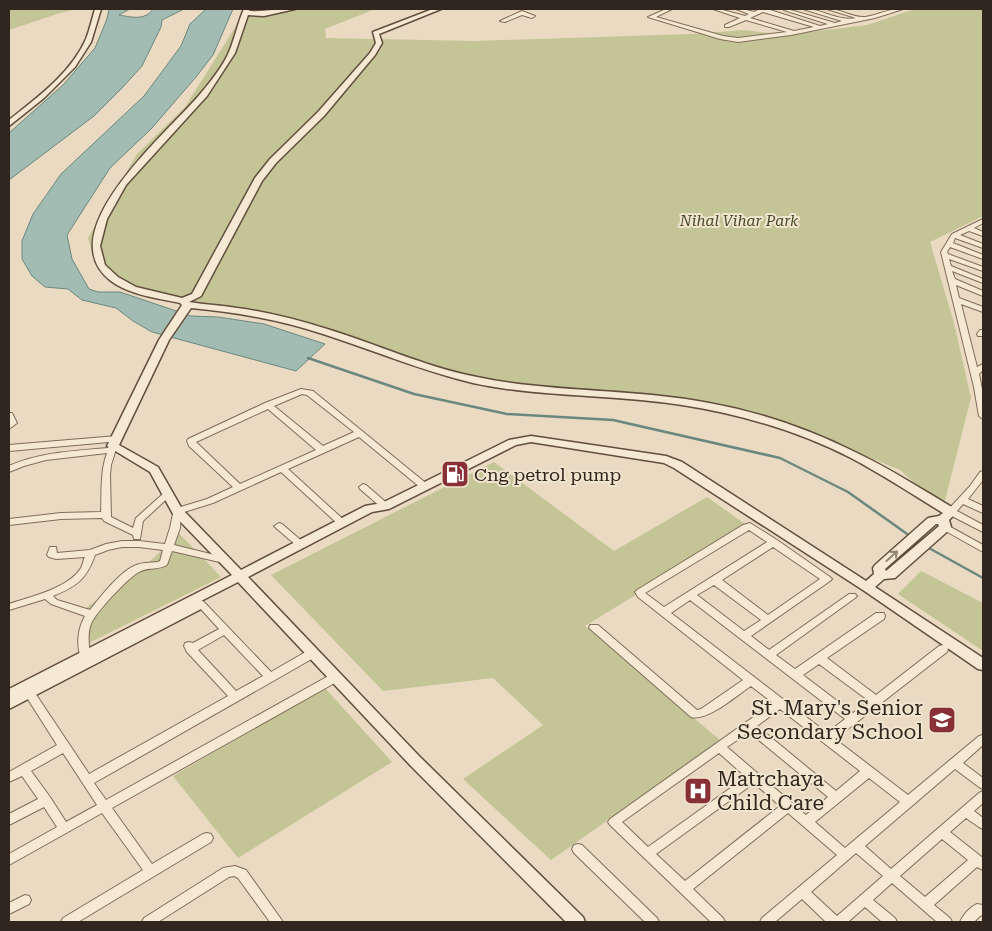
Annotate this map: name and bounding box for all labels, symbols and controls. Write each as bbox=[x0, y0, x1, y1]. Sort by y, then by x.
park label: Nihal Vihar Park bbox=[679, 212, 799, 230]
fuel station icon: Cng petrol pump bbox=[440, 459, 470, 489]
place label: Cng petrol pump bbox=[474, 464, 621, 485]
one-way arrow bbox=[886, 550, 899, 562]
place label: St. Mary's Senior Secondary School bbox=[737, 696, 924, 744]
school or university icon: St. Mary's Senior Secondary School bbox=[927, 705, 957, 735]
place label: Matrchaya Child Care bbox=[717, 767, 824, 815]
hospital icon: Matrchaya Child Care bbox=[683, 776, 713, 806]

